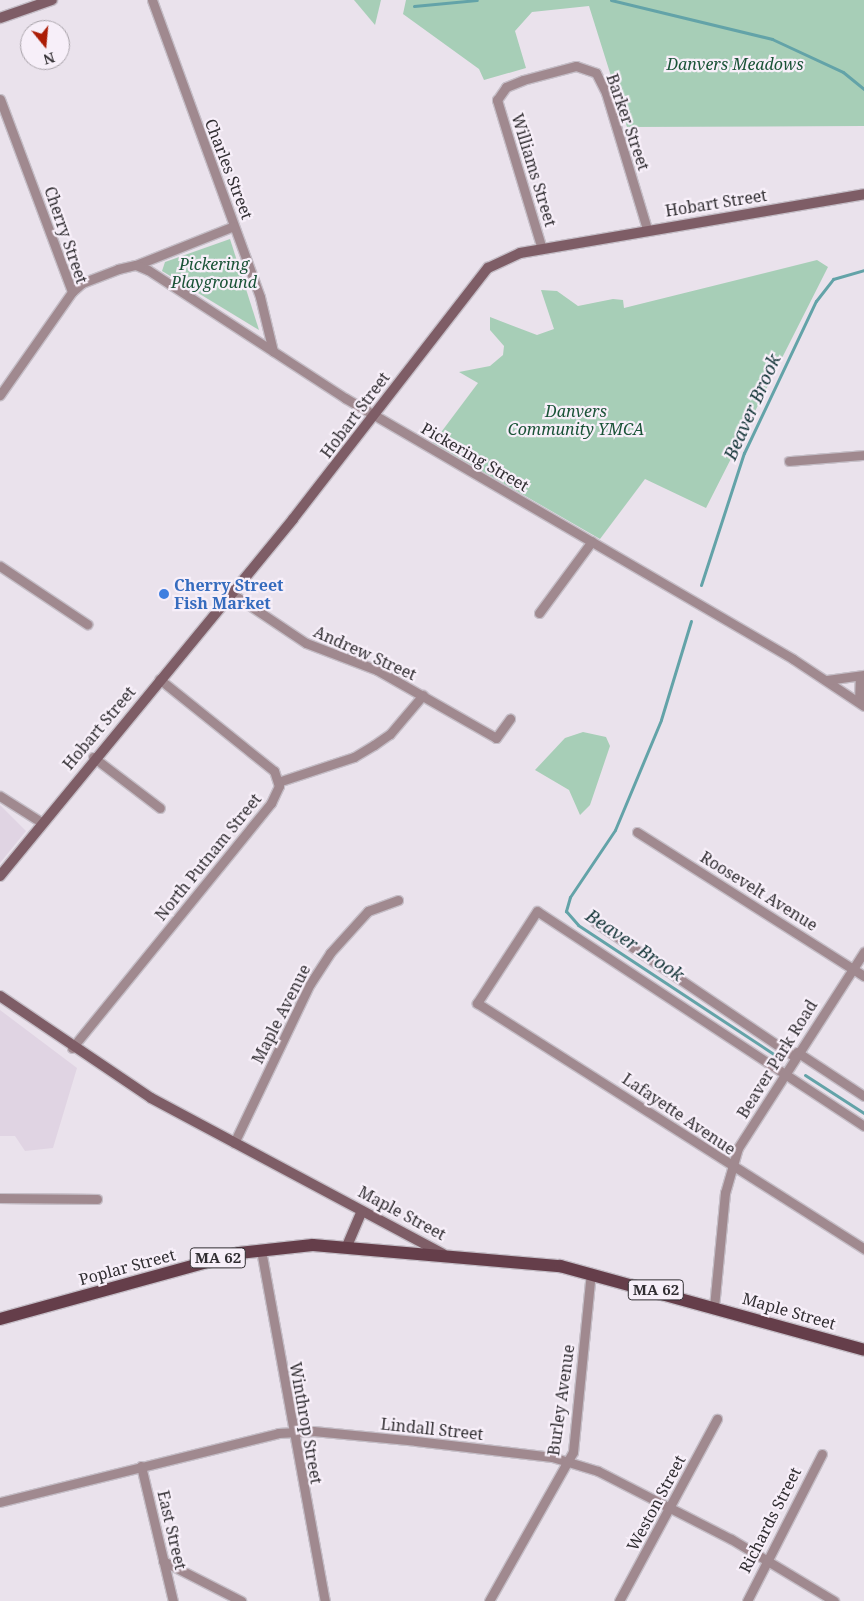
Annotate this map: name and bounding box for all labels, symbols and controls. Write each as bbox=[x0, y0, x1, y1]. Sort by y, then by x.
north arrow bbox=[20, 20, 70, 70]
text: N bbox=[41, 48, 57, 70]
park label: Danvers Meadows bbox=[666, 54, 804, 74]
street label: Barker Street bbox=[602, 71, 654, 173]
street label: Williams Street bbox=[508, 111, 560, 229]
street label: Charles Street bbox=[201, 116, 257, 222]
street label: Cherry Street bbox=[40, 184, 92, 286]
street label: Hobart Street bbox=[664, 185, 768, 221]
park label: Pickering Playground bbox=[171, 254, 257, 292]
water label: Beaver Brook bbox=[719, 351, 785, 463]
street label: Hobart Street bbox=[316, 368, 394, 462]
park label: Danvers Community YMCA bbox=[508, 401, 644, 439]
street label: Pickering Street bbox=[418, 419, 532, 495]
place label: Cherry Street Fish Market bbox=[174, 575, 284, 613]
marker: Cherry Street Fish Market bbox=[158, 588, 170, 600]
street label: Andrew Street bbox=[311, 622, 419, 684]
street label: Hobart Street bbox=[59, 682, 139, 774]
street label: North Putnam Street bbox=[151, 790, 265, 924]
street label: Roosevelt Avenue bbox=[697, 847, 821, 935]
water label: Beaver Brook bbox=[582, 904, 688, 986]
street label: Maple Avenue bbox=[248, 961, 314, 1067]
street label: Beaver Park Road bbox=[733, 996, 821, 1122]
street label: Lafayette Avenue bbox=[619, 1069, 739, 1159]
street label: Maple Street bbox=[355, 1182, 449, 1244]
street label: Poplar Street bbox=[77, 1245, 177, 1289]
road number: MA 62 bbox=[189, 1246, 247, 1270]
road number: MA 62 bbox=[627, 1278, 685, 1302]
street label: Maple Street bbox=[740, 1289, 838, 1333]
street label: Burley Avenue bbox=[544, 1343, 578, 1457]
street label: Winthrop Street bbox=[286, 1361, 326, 1485]
street label: Lindall Street bbox=[380, 1414, 484, 1444]
street label: Weston Street bbox=[623, 1452, 689, 1554]
street label: Richards Street bbox=[735, 1464, 805, 1576]
street label: East Street bbox=[154, 1489, 190, 1571]

